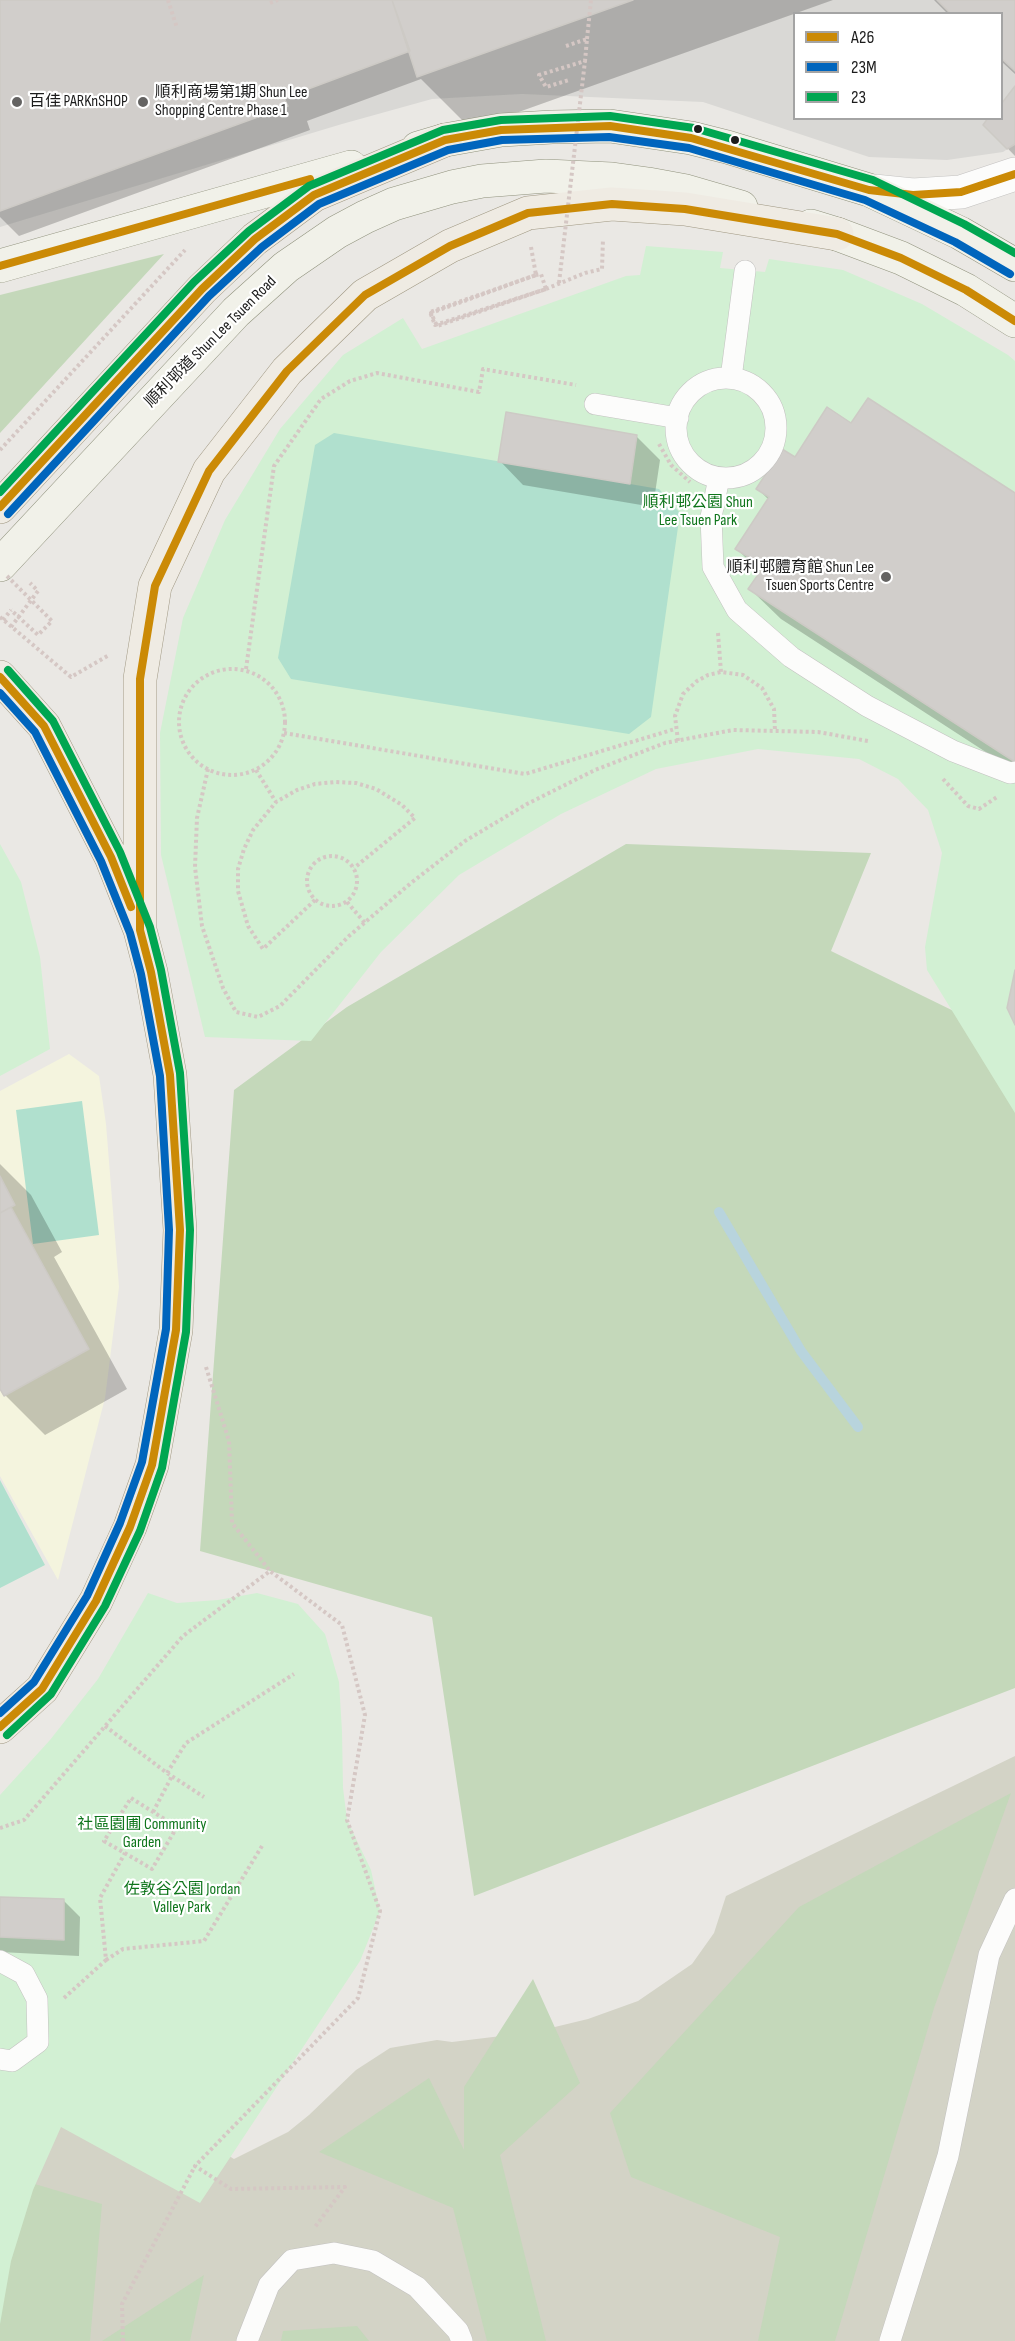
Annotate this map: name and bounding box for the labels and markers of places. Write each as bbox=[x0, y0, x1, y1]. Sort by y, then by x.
place label: 順利商場第1期 Shun Lee Shopping Centre Phase 1 bbox=[155, 83, 308, 121]
place label: 百佳 PARKnSHOP bbox=[29, 92, 128, 112]
marker: 百佳 PARKnSHOP bbox=[10, 95, 24, 109]
marker: 順利商場第1期 Shun Lee Shopping Centre Phase 1 bbox=[136, 95, 150, 109]
unlabelled marker bbox=[692, 123, 704, 135]
unlabelled marker bbox=[729, 134, 741, 146]
place label: 順利邨體育館 Shun Lee Tsuen Sports Centre bbox=[727, 558, 874, 596]
marker: 順利邨體育館 Shun Lee Tsuen Sports Centre bbox=[879, 570, 893, 584]

